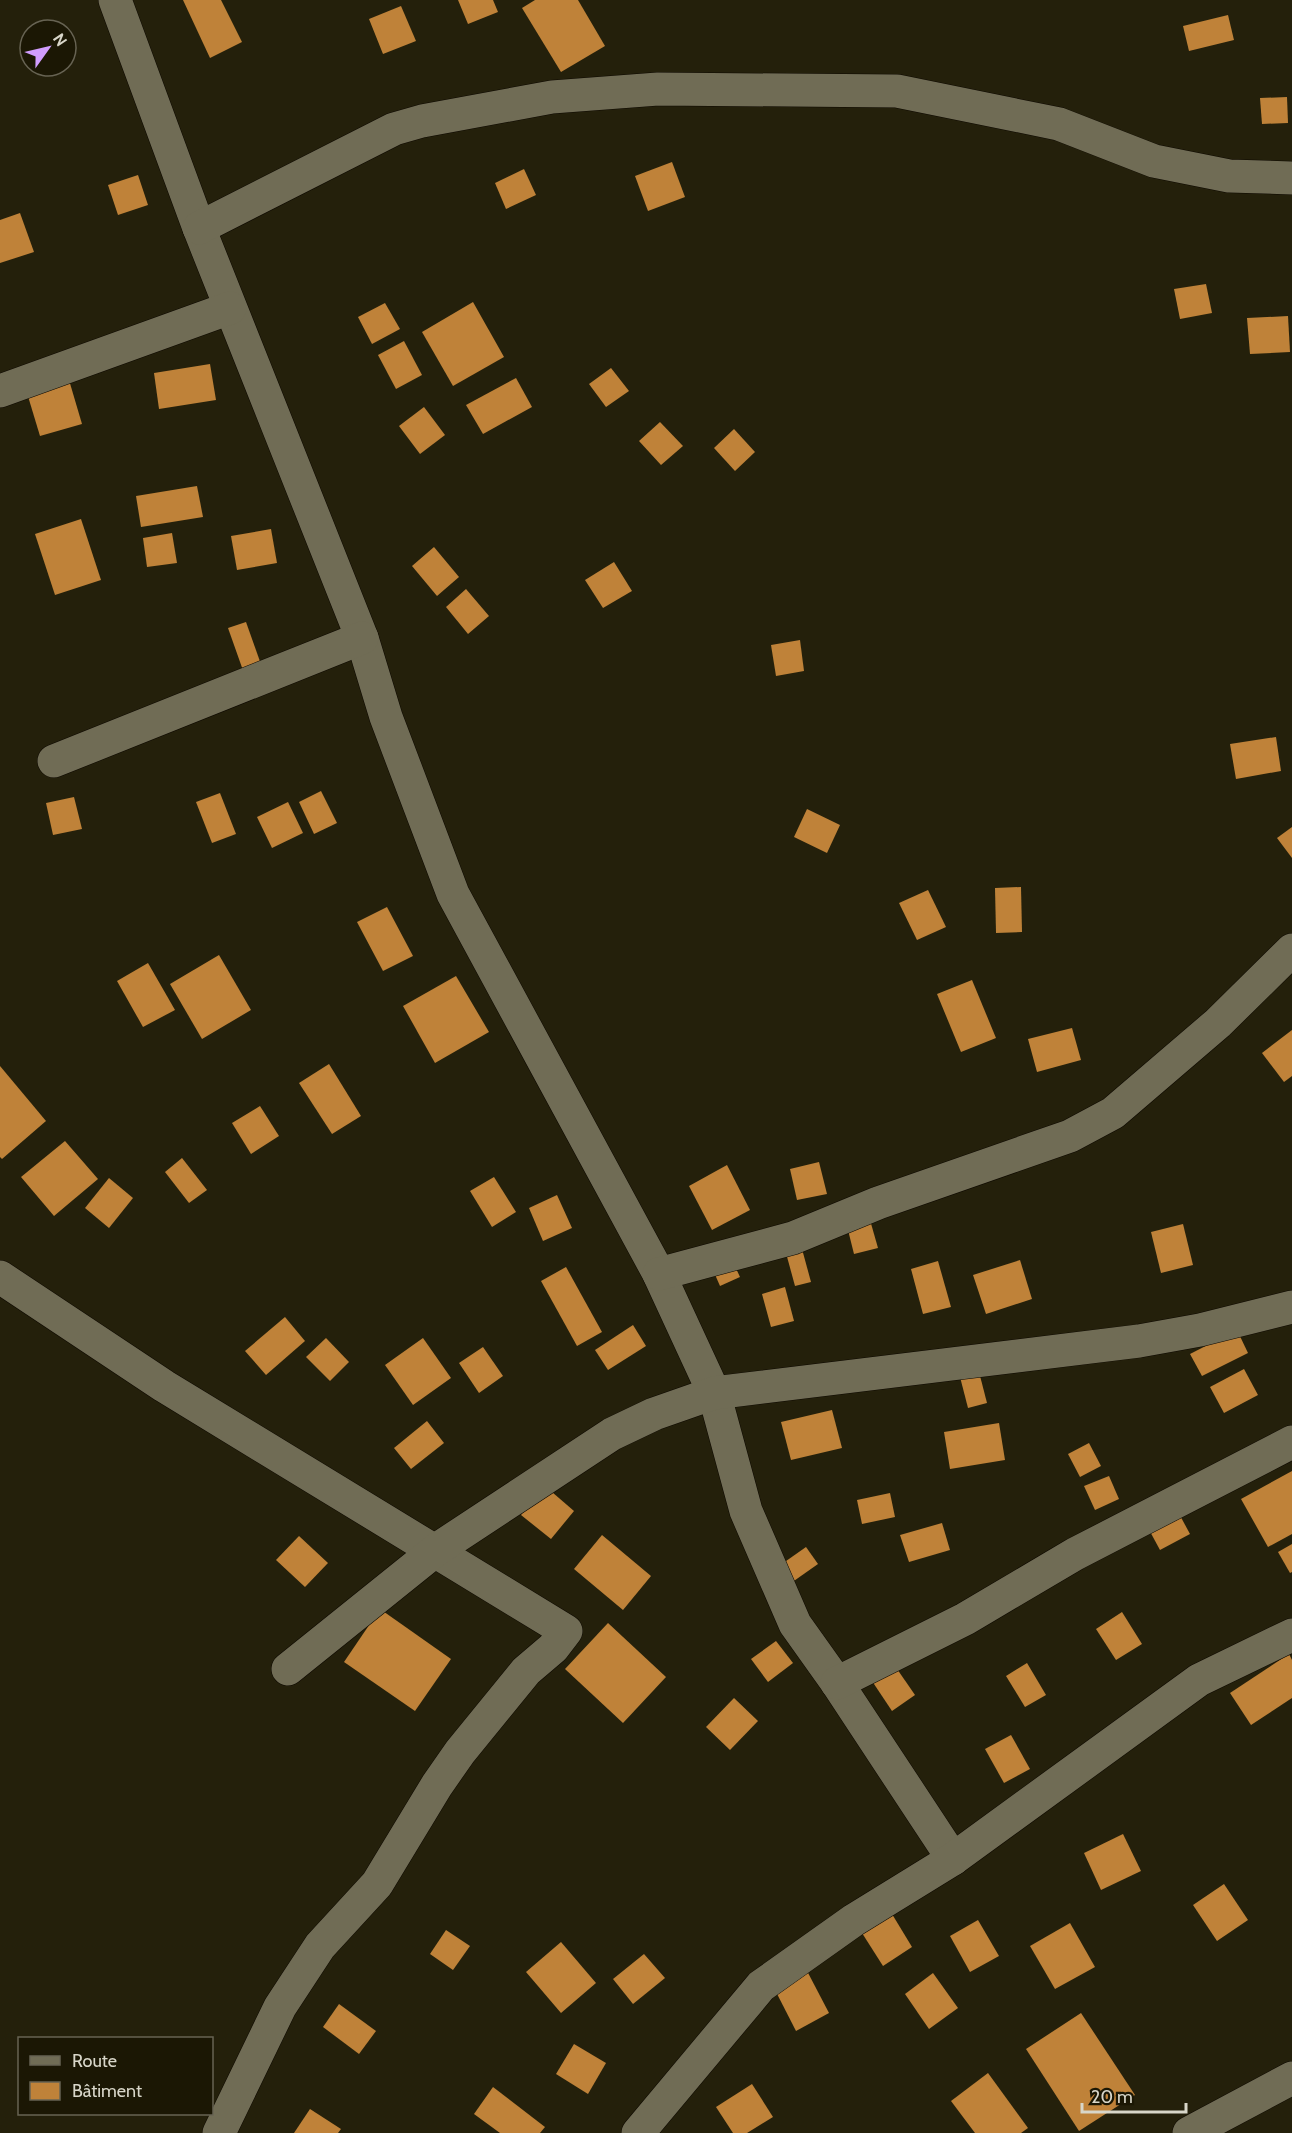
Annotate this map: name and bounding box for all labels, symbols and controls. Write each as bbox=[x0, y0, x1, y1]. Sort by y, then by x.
north arrow bbox=[18, 18, 78, 78]
text: N bbox=[49, 30, 71, 50]
legend bbox=[18, 2037, 213, 2115]
text: Route bbox=[72, 2050, 117, 2072]
scale bar bbox=[1082, 2076, 1186, 2114]
text: Bâtiment bbox=[72, 2080, 142, 2102]
text: 20 m bbox=[1091, 2086, 1133, 2108]

